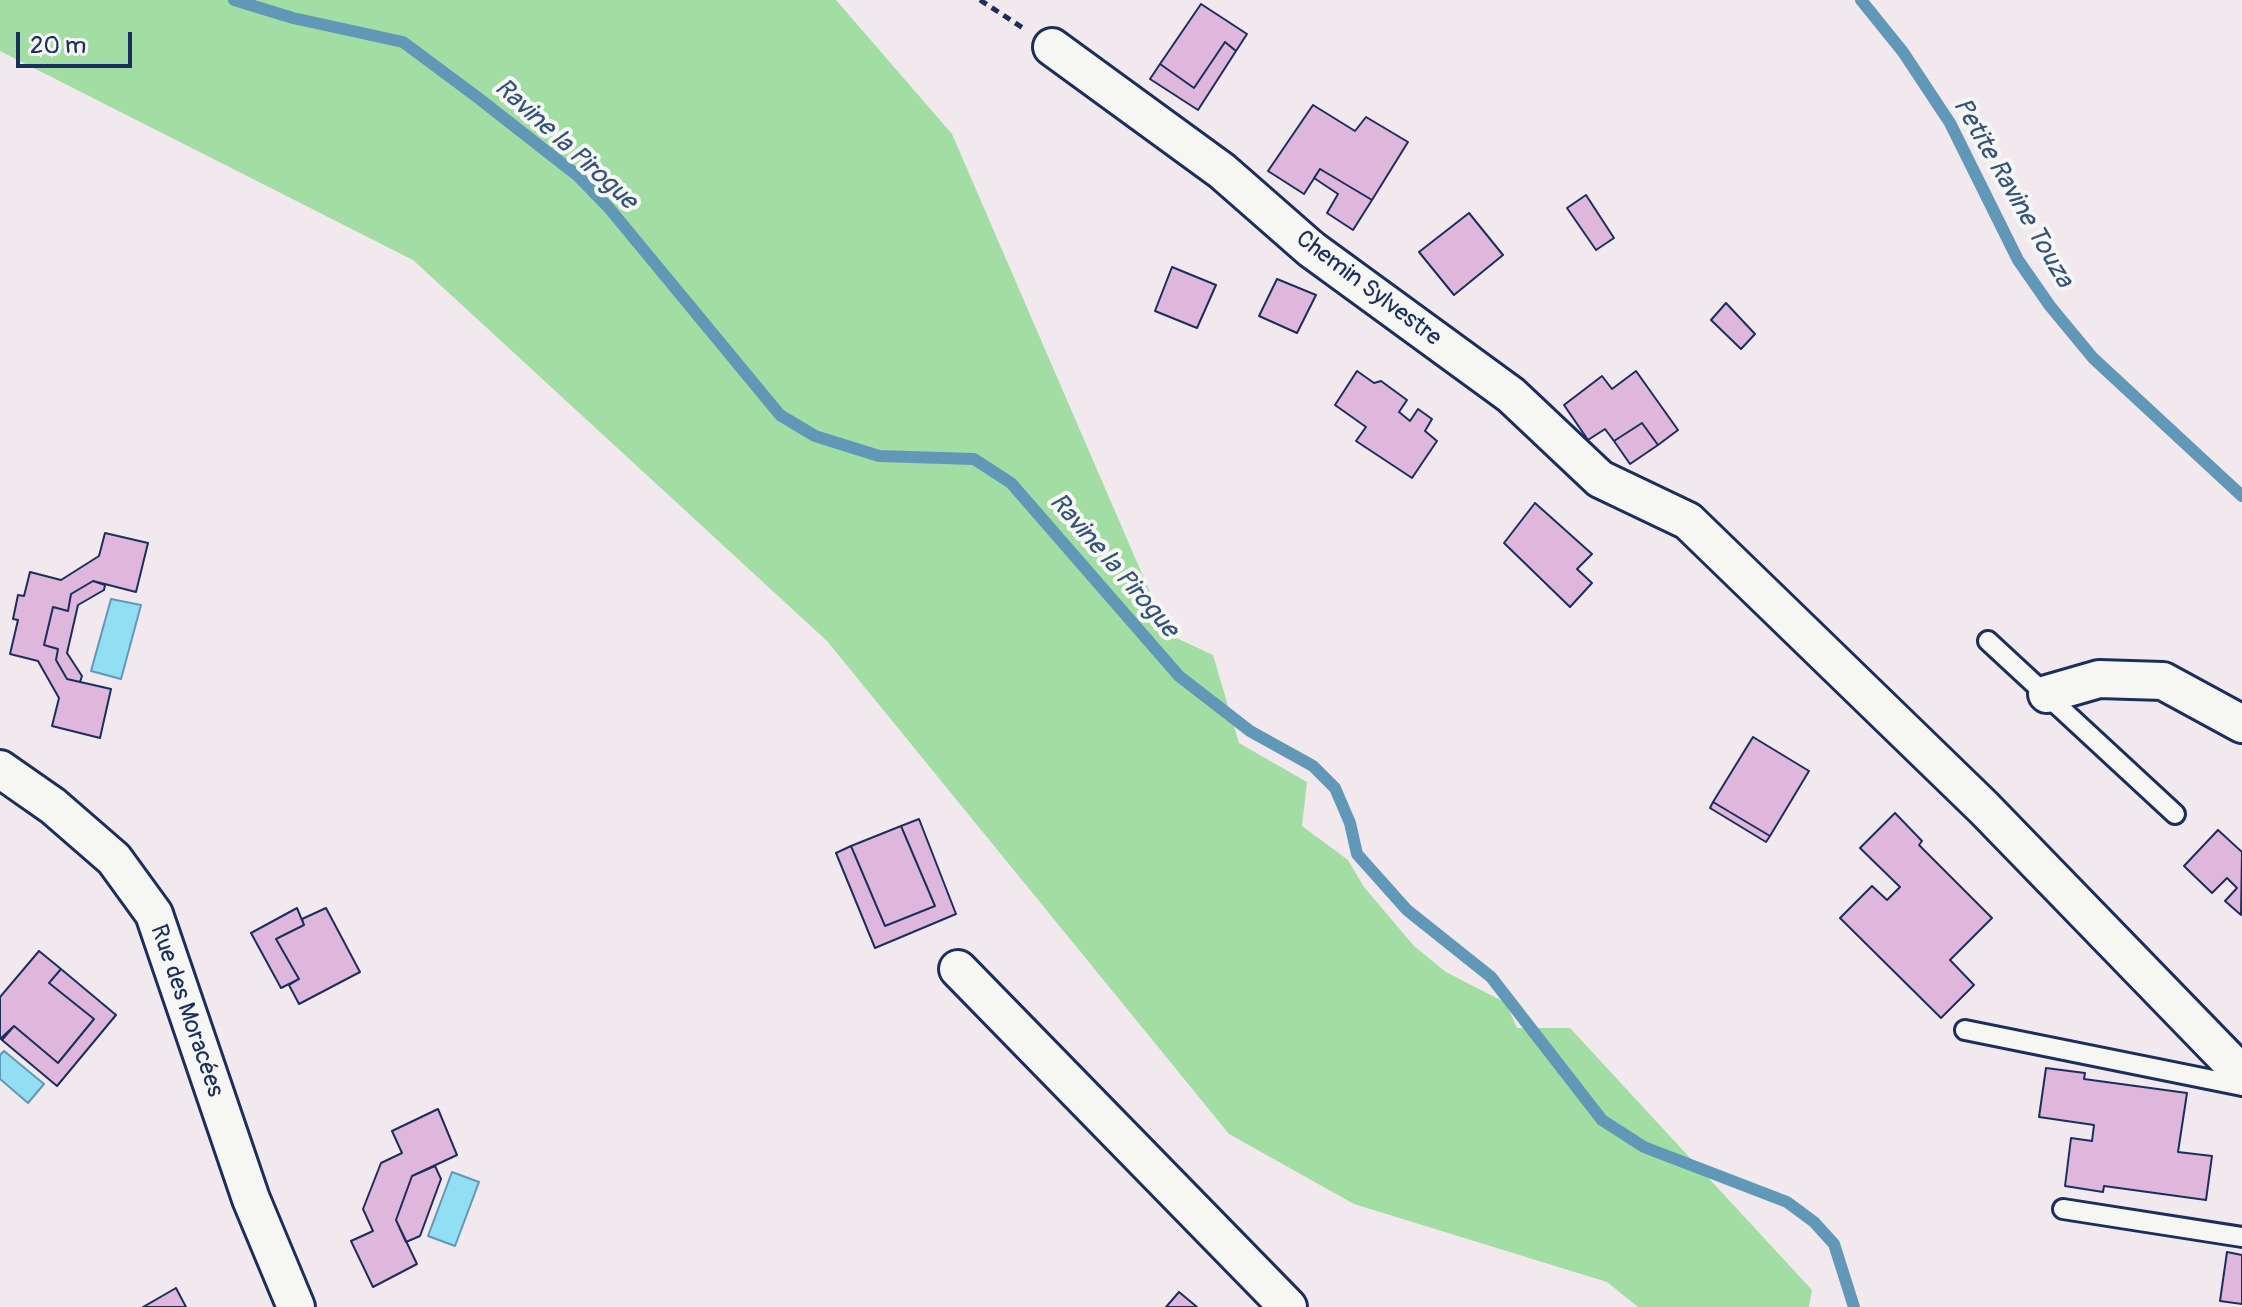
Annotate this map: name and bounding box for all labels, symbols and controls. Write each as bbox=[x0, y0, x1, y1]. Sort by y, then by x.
scale bar bbox=[20, 16, 136, 66]
text: 20 m bbox=[30, 31, 86, 60]
water label: Ravine la Pirogue bbox=[487, 73, 643, 217]
water label: Petite Ravine Touza bbox=[1945, 93, 2079, 293]
street label: Chemin Sylvestre bbox=[1290, 225, 1446, 353]
water label: Ravine la Pirogue bbox=[1042, 487, 1184, 645]
street label: Rue des Moracées bbox=[143, 921, 229, 1101]

